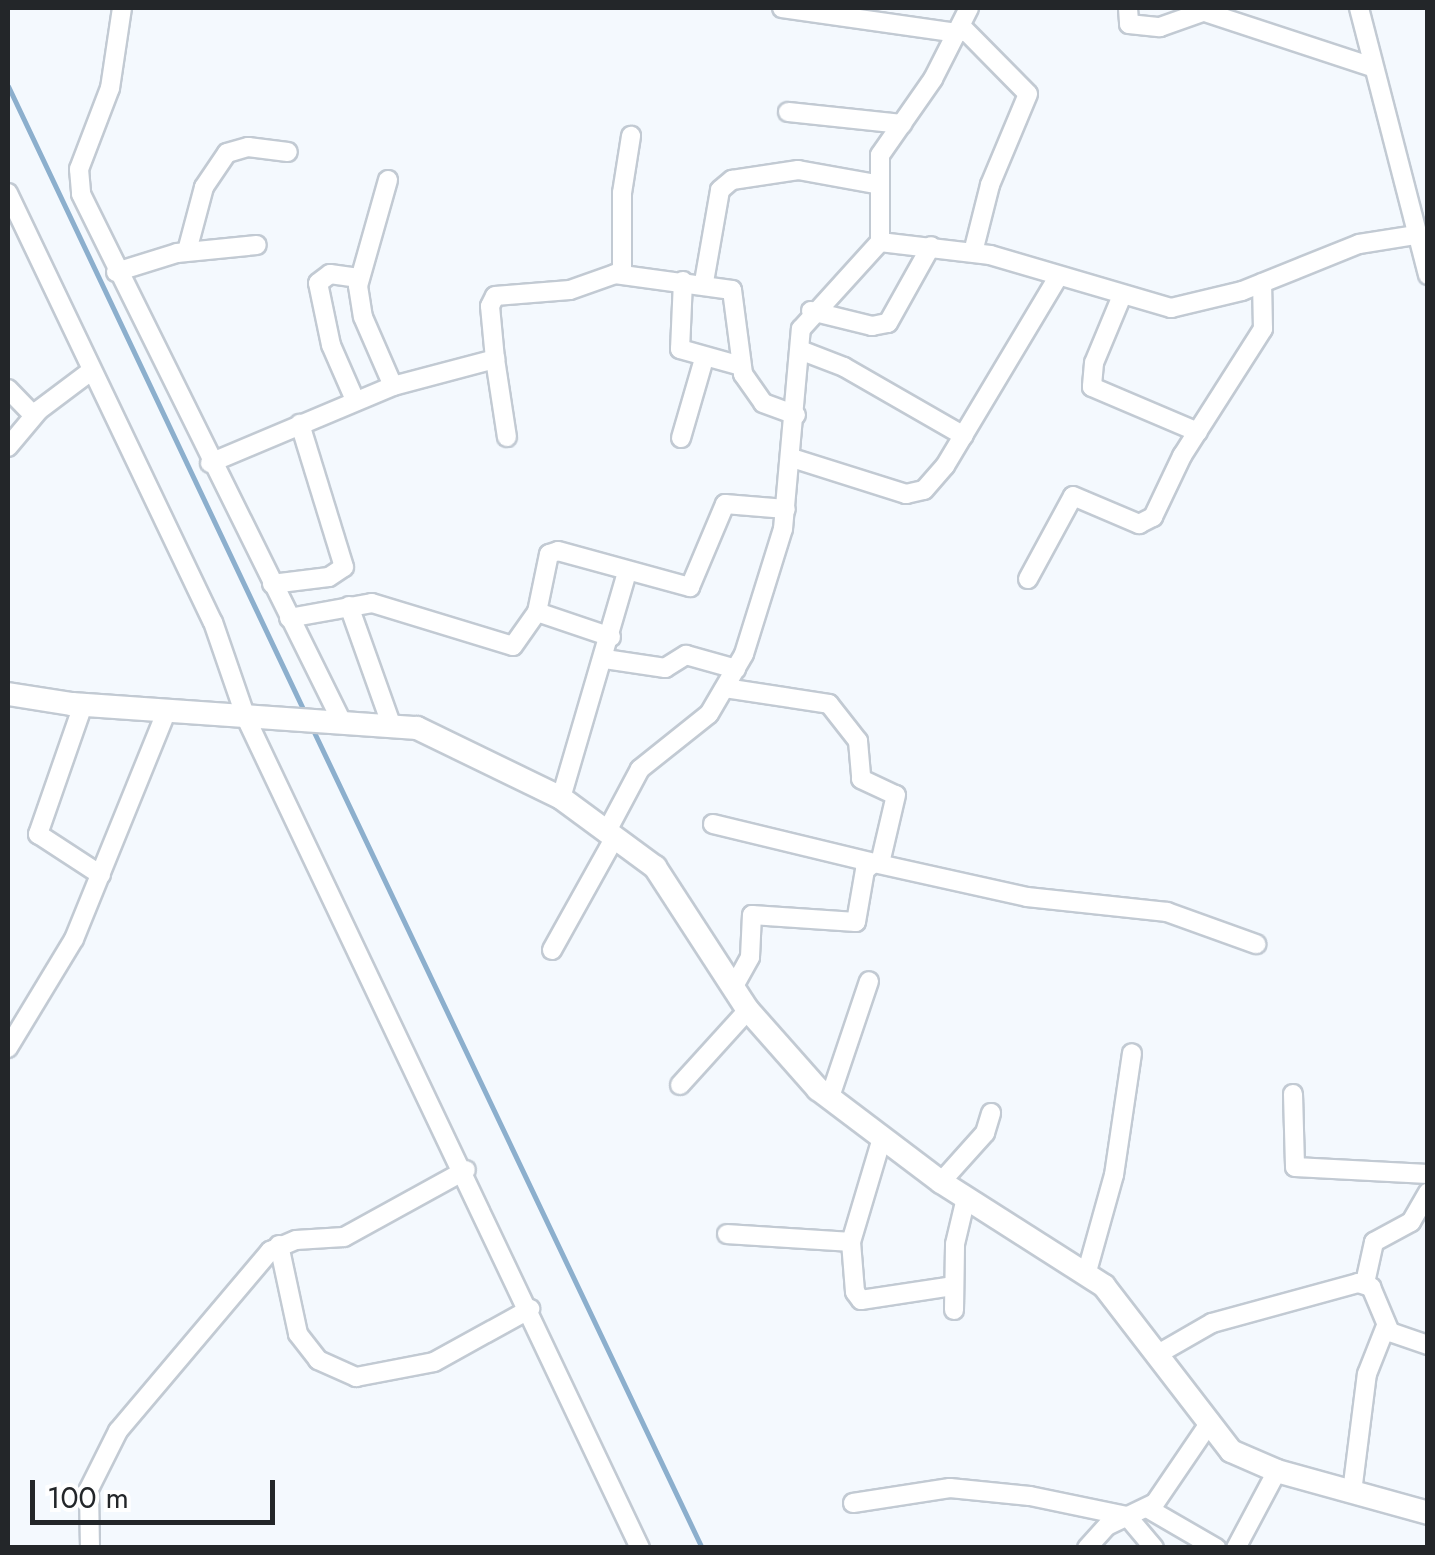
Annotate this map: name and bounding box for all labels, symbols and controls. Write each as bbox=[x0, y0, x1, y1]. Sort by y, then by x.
scale bar bbox=[35, 1460, 280, 1522]
text: 100 m bbox=[47, 1476, 129, 1519]

